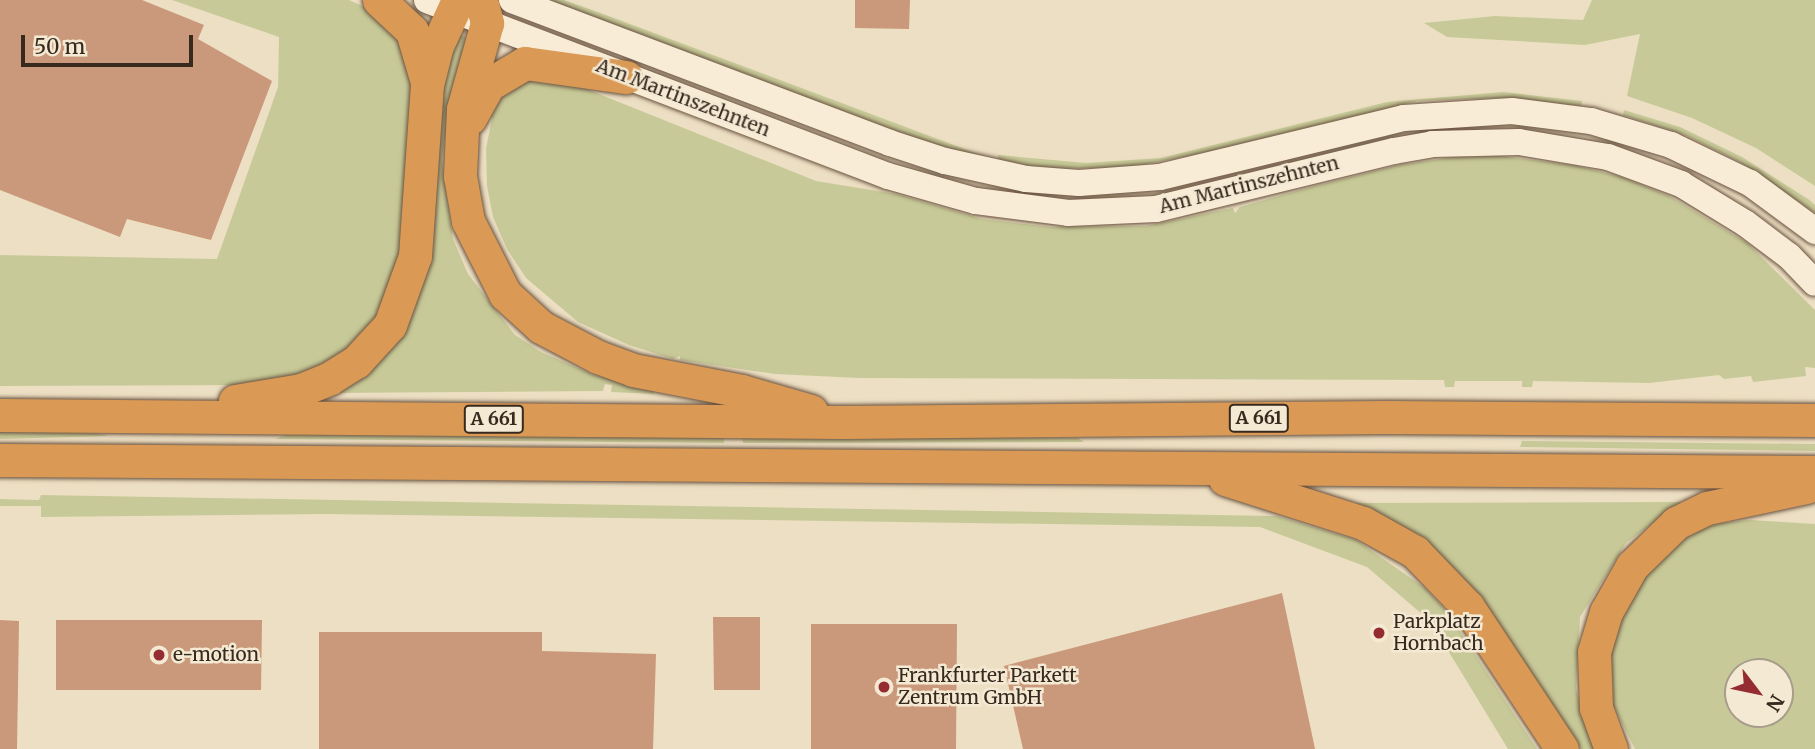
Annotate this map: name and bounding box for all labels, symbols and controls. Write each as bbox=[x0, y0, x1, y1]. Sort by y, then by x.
scale bar bbox=[24, 21, 196, 65]
text: 50 m bbox=[34, 33, 85, 60]
street label: Am Martinszehnten bbox=[593, 54, 773, 142]
street label: Am Martinszehnten bbox=[1157, 152, 1341, 218]
road number: A 661 bbox=[462, 404, 526, 433]
road number: A 661 bbox=[1228, 404, 1290, 432]
place label: Parkplatz Hornbach bbox=[1393, 611, 1484, 655]
marker: Parkplatz Hornbach bbox=[1371, 625, 1387, 641]
place label: e-motion bbox=[173, 644, 259, 666]
marker: e-motion bbox=[151, 647, 167, 663]
north arrow bbox=[1724, 658, 1794, 728]
place label: Frankfurter Parkett Zentrum GmbH bbox=[898, 665, 1077, 709]
marker: Frankfurter Parkett Zentrum GmbH bbox=[876, 679, 892, 695]
text: N bbox=[1761, 690, 1789, 716]

